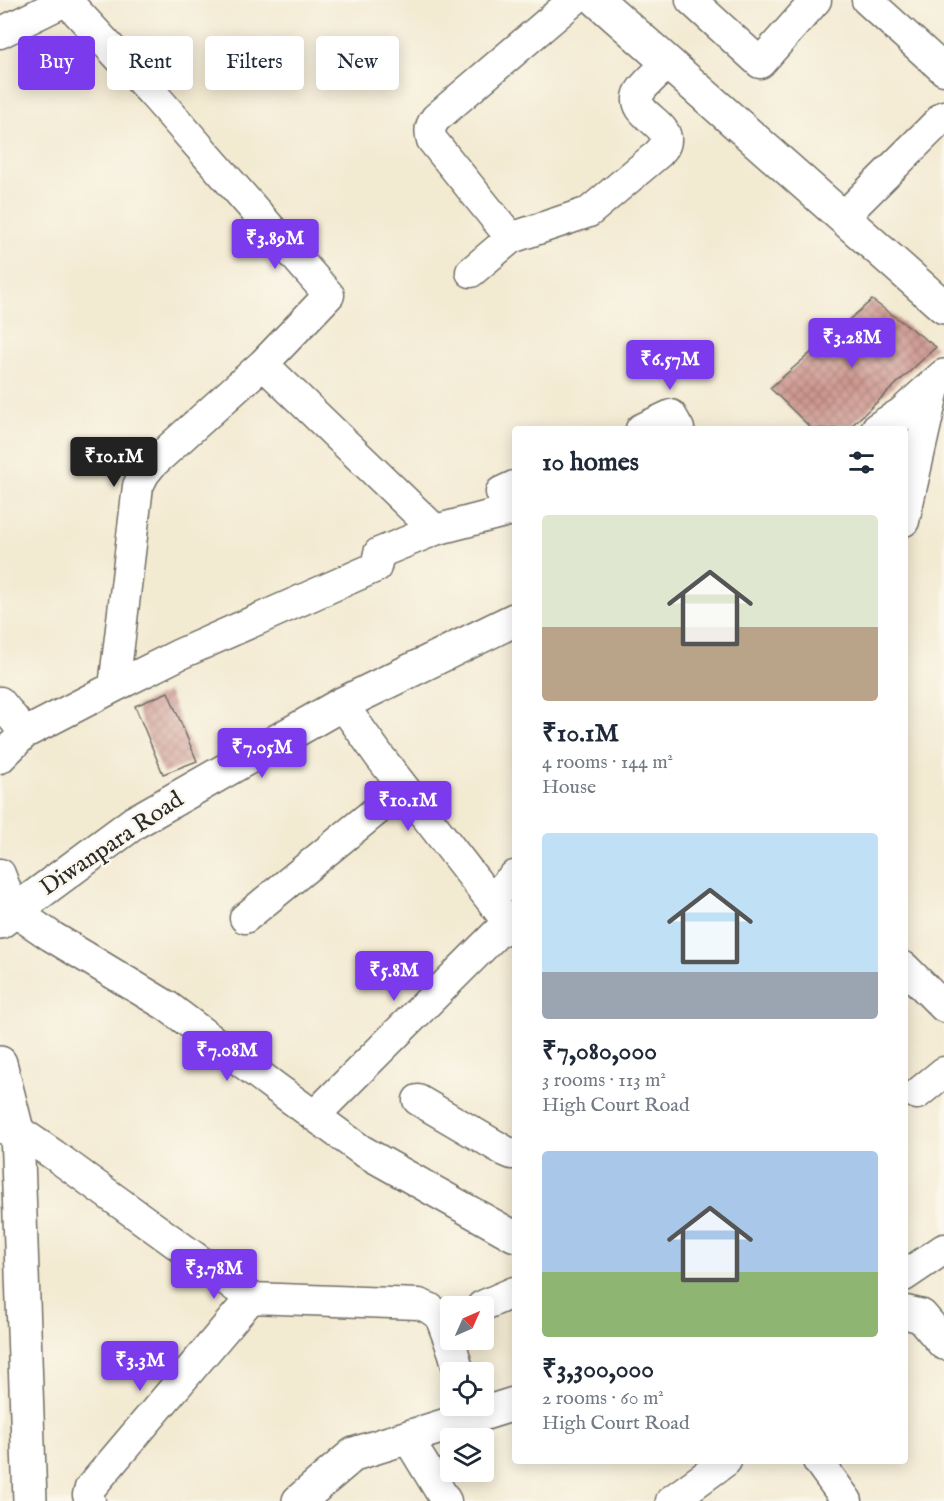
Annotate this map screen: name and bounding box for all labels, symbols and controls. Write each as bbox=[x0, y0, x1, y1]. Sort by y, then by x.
chip: Buy bbox=[18, 36, 95, 90]
chip: Rent bbox=[107, 36, 193, 90]
chip: Filters bbox=[205, 36, 304, 90]
chip: New bbox=[316, 36, 399, 90]
pin: ₹3.89M bbox=[226, 219, 324, 270]
text: ₹3.89M bbox=[246, 226, 304, 251]
pin: ₹3.28M bbox=[803, 318, 901, 369]
text: ₹3.28M bbox=[822, 325, 882, 350]
pin: ₹6.57M bbox=[621, 340, 719, 391]
text: ₹6.57M bbox=[640, 347, 700, 372]
pin: ₹10.1M bbox=[65, 437, 163, 488]
text: ₹10.1M bbox=[84, 444, 144, 469]
text: 10 homes bbox=[542, 446, 639, 479]
icon: filters bbox=[845, 446, 878, 479]
icon: home bbox=[656, 554, 764, 662]
text: ₹10.1M bbox=[542, 717, 619, 750]
pin: ₹7.05M bbox=[213, 728, 311, 779]
text: ₹7.05M bbox=[232, 735, 292, 760]
text: 4 rooms · 144 m² bbox=[542, 750, 673, 775]
text: House bbox=[542, 775, 596, 800]
pin: ₹10.1M bbox=[359, 781, 457, 832]
street label: Diwanpara Road bbox=[34, 784, 190, 903]
text: ₹10.1M bbox=[378, 788, 438, 813]
icon: home bbox=[656, 872, 764, 980]
pin: ₹5.8M bbox=[352, 951, 436, 1002]
text: ₹5.8M bbox=[369, 958, 419, 983]
pin: ₹7.08M bbox=[178, 1031, 276, 1082]
text: ₹7,080,000 bbox=[542, 1035, 657, 1068]
text: ₹7.08M bbox=[196, 1038, 258, 1063]
text: 3 rooms · 113 m² bbox=[542, 1068, 666, 1093]
text: High Court Road bbox=[542, 1093, 690, 1118]
icon: home bbox=[656, 1190, 764, 1298]
pin: ₹3.78M bbox=[165, 1249, 263, 1300]
text: ₹3.78M bbox=[185, 1256, 243, 1281]
north arrow bbox=[440, 1296, 494, 1350]
map controls bbox=[440, 1296, 494, 1482]
pin: ₹3.3M bbox=[98, 1341, 182, 1392]
text: ₹3.3M bbox=[115, 1348, 165, 1373]
text: ₹3,300,000 bbox=[542, 1353, 654, 1386]
button: locate bbox=[440, 1362, 494, 1416]
text: 2 rooms · 60 m² bbox=[542, 1386, 664, 1411]
text: High Court Road bbox=[542, 1411, 690, 1436]
button: layers bbox=[440, 1428, 494, 1482]

